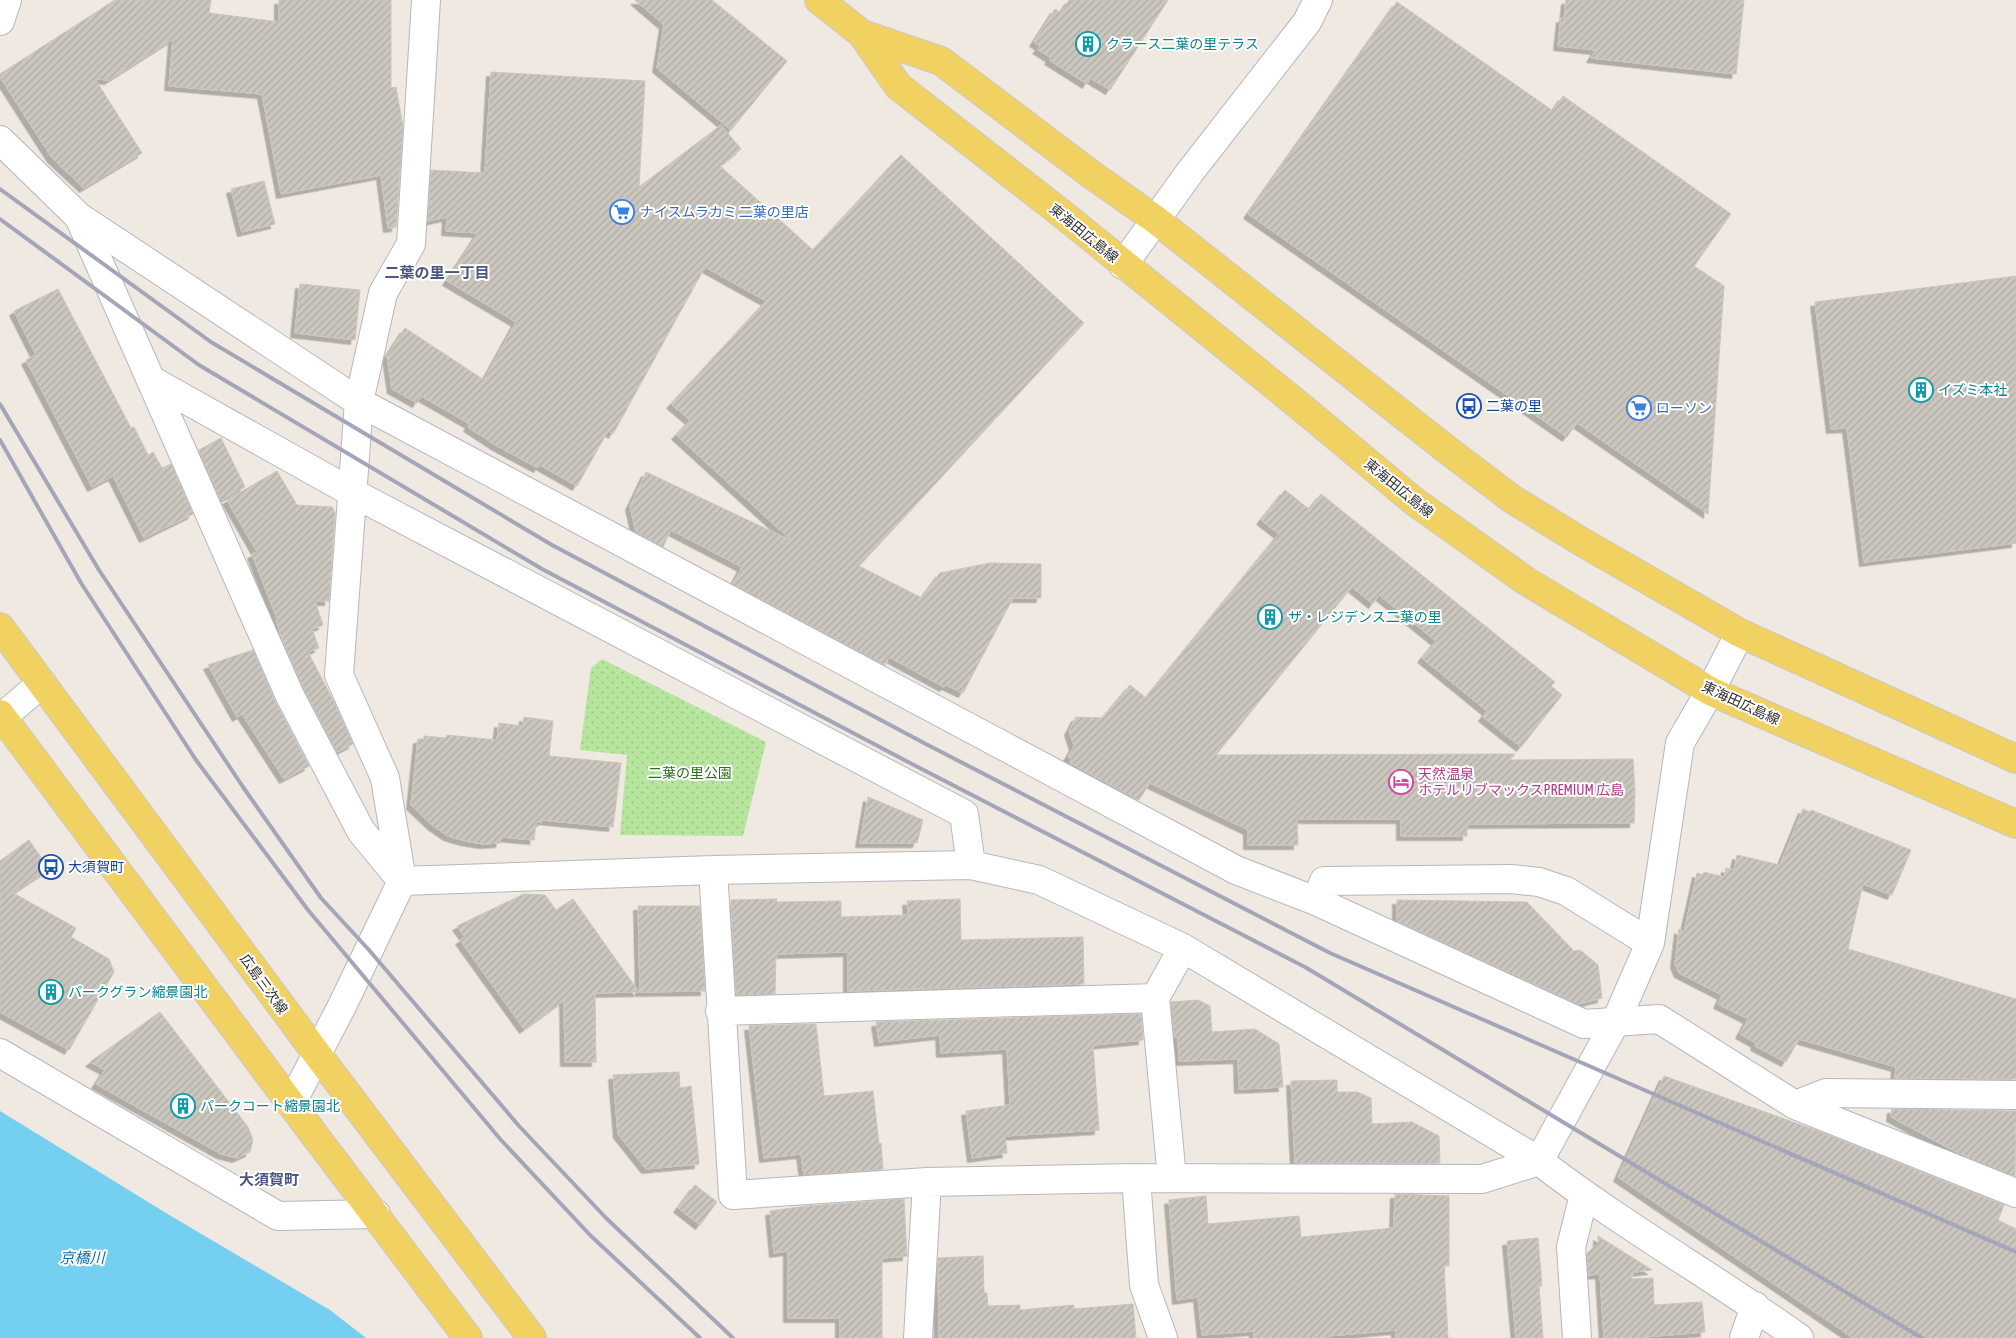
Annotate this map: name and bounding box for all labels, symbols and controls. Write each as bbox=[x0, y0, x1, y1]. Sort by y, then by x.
building icon: クラース二葉の里テラス bbox=[1075, 31, 1101, 57]
place label: クラース二葉の里テラス bbox=[1106, 36, 1259, 52]
supermarket icon: ナイスムラカミ 二葉の里店 bbox=[609, 199, 635, 225]
street label: 東海田広島線 bbox=[1046, 200, 1122, 266]
place label: ナイスムラカミ 二葉の里店 bbox=[640, 204, 809, 220]
district label: 二葉の里一丁目 bbox=[384, 264, 490, 281]
building icon: イズミ本社 bbox=[1908, 377, 1934, 403]
place label: イズミ本社 bbox=[1938, 382, 2008, 398]
bus stop icon: 二葉の里 bbox=[1456, 393, 1482, 419]
supermarket icon: ローソン bbox=[1626, 395, 1652, 421]
place label: 二葉の里 bbox=[1486, 398, 1542, 414]
place label: ローソン bbox=[1656, 400, 1712, 416]
street label: 東海田広島線 bbox=[1361, 455, 1437, 521]
building icon: ザ・レジデンス二葉の里 bbox=[1257, 604, 1283, 630]
place label: ザ・レジデンス二葉の里 bbox=[1288, 609, 1442, 625]
street label: 東海田広島線 bbox=[1700, 678, 1782, 728]
park label: 二葉の里公園 bbox=[648, 765, 732, 781]
place label: 天然温泉 ホテルリブマックスPREMIUM 広島 bbox=[1418, 766, 1624, 798]
hotel icon: 天然温泉 ホテルリブマックスPREMIUM 広島 bbox=[1388, 769, 1414, 795]
bus stop icon: 大須賀町 bbox=[38, 854, 64, 880]
place label: 大須賀町 bbox=[68, 859, 124, 875]
street label: 広島三次線 bbox=[237, 951, 291, 1017]
building icon: パークグラン縮景園北 bbox=[38, 979, 64, 1005]
place label: パークグラン縮景園北 bbox=[68, 984, 207, 1000]
building icon: パークコート縮景園北 bbox=[170, 1093, 196, 1119]
place label: パークコート縮景園北 bbox=[200, 1098, 340, 1114]
district label: 大須賀町 bbox=[239, 1171, 299, 1188]
water label: 京橋川 bbox=[59, 1249, 106, 1266]

